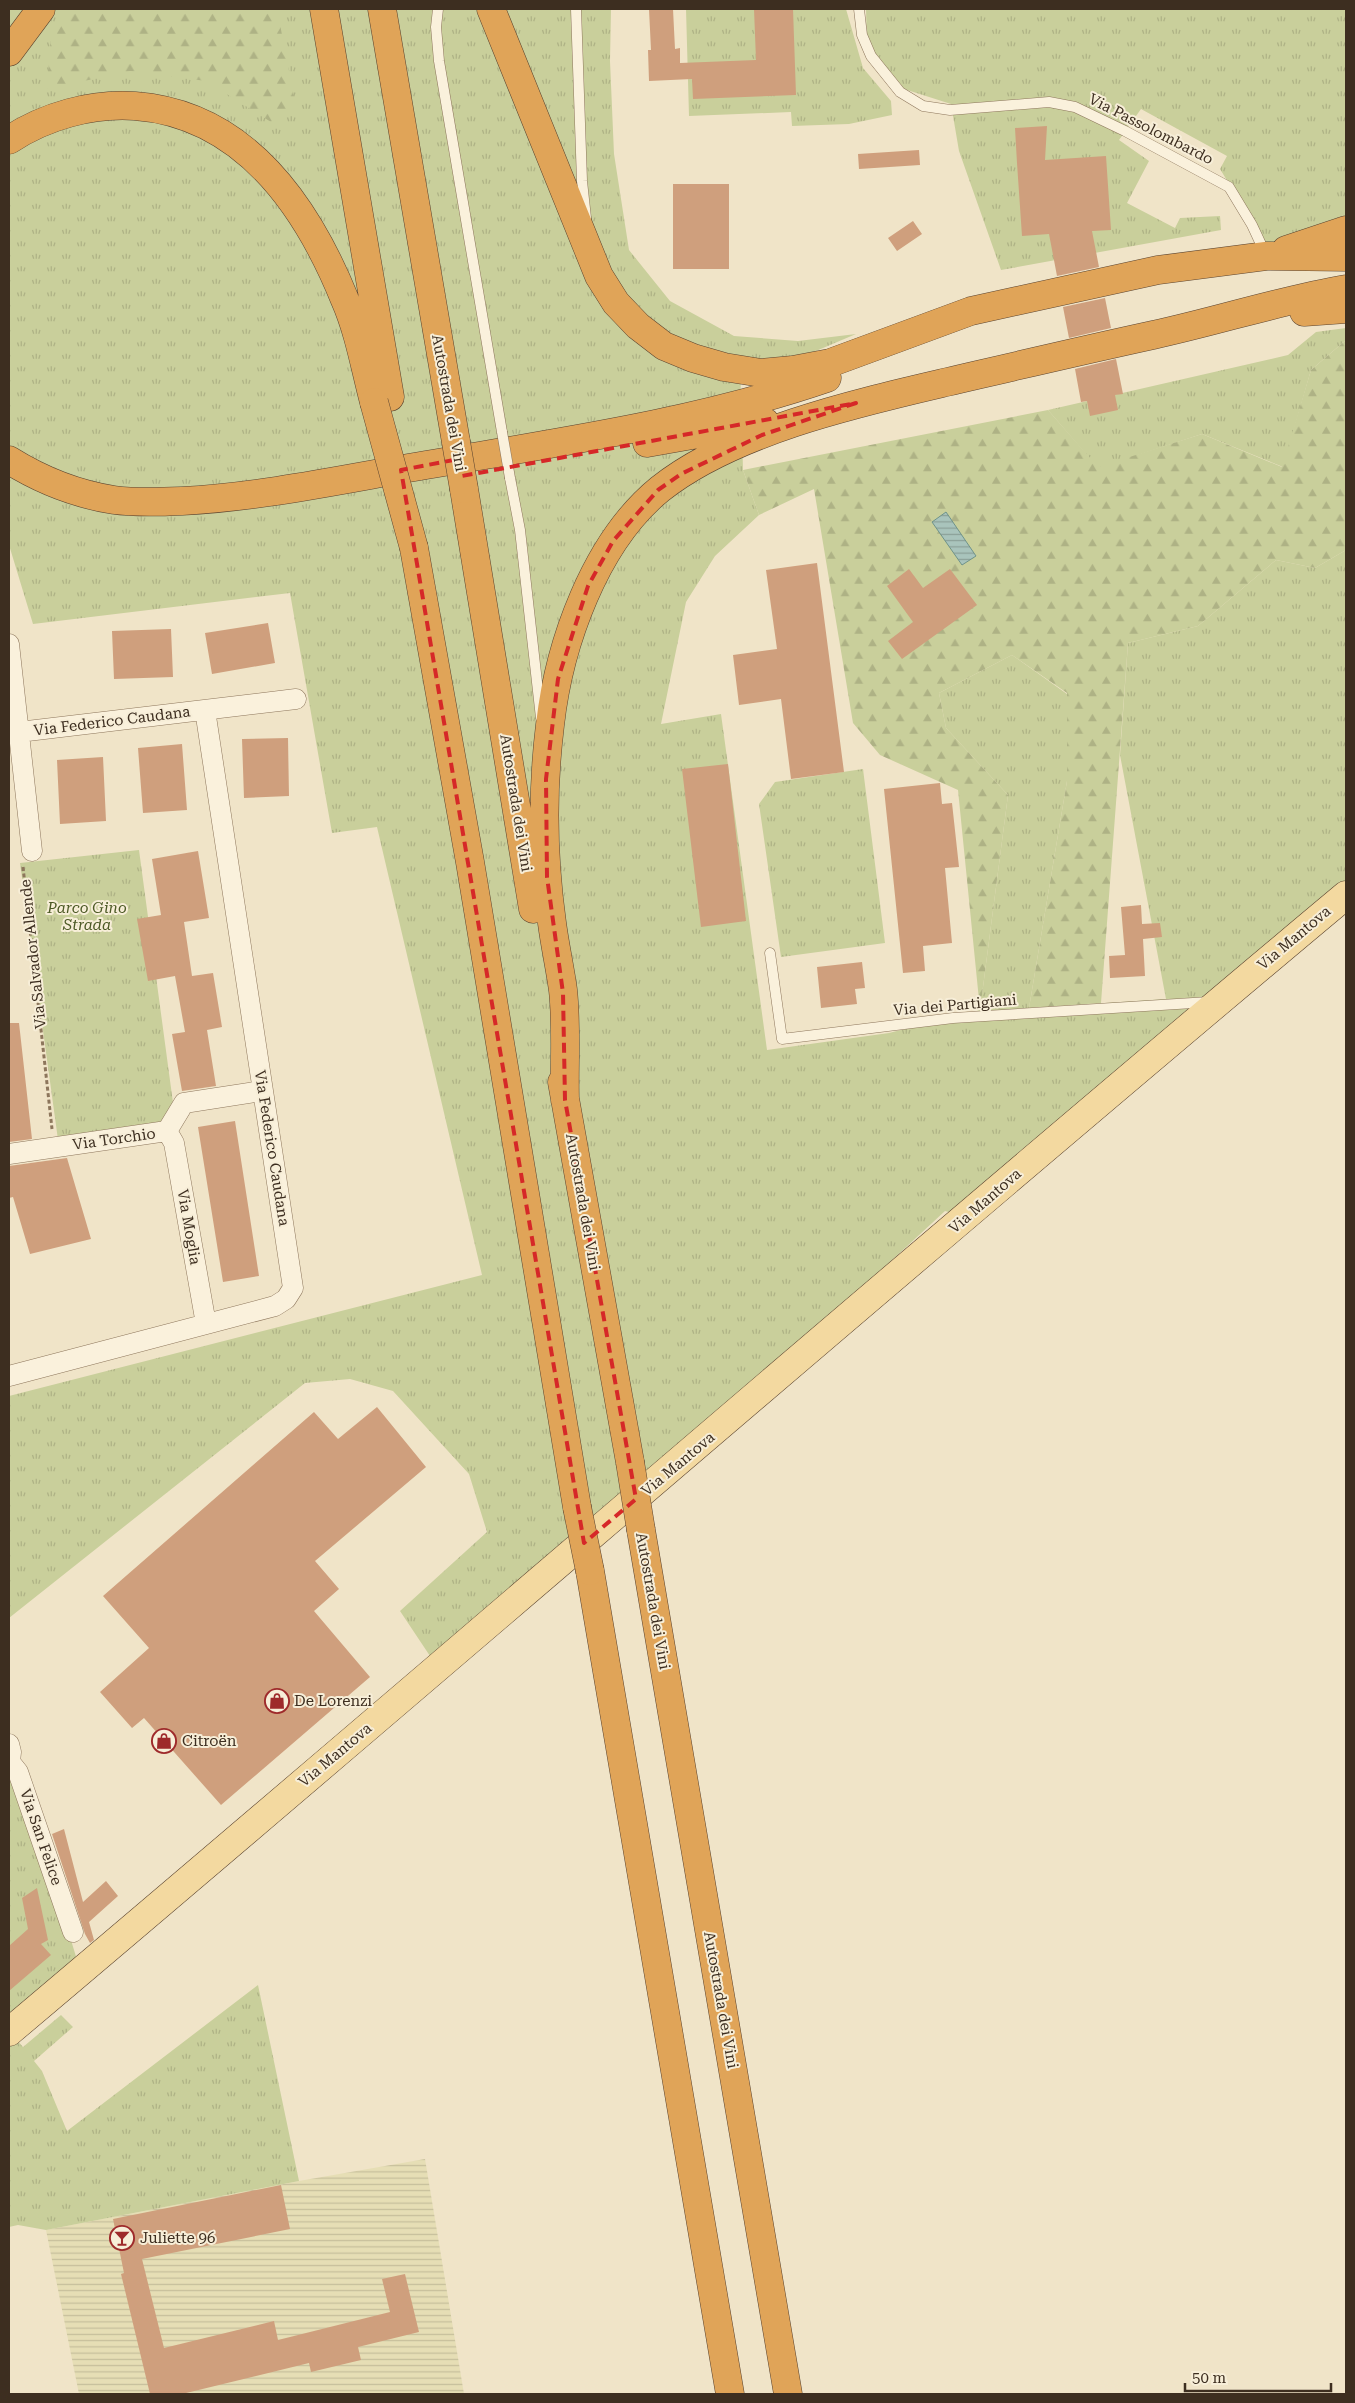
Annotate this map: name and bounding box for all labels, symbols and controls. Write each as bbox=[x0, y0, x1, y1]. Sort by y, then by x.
street label: Via Passolombardo bbox=[1086, 90, 1216, 168]
street label: Autostrada dei Vini bbox=[428, 333, 470, 473]
street label: Via Federico Caudana bbox=[33, 702, 191, 740]
street label: Autostrada dei Vini bbox=[496, 733, 536, 873]
street label: Via Salvador Allende bbox=[16, 878, 50, 1030]
park label: Parco Gino Strada bbox=[46, 899, 127, 934]
street label: Via Mantova bbox=[1254, 902, 1334, 974]
street label: Via dei Partigiani bbox=[893, 991, 1018, 1019]
street label: Via Federico Caudana bbox=[251, 1069, 293, 1227]
street label: Via Torchio bbox=[71, 1124, 157, 1154]
street label: Autostrada dei Vini bbox=[562, 1132, 604, 1272]
street label: Via Mantova bbox=[945, 1165, 1025, 1237]
street label: Via Moglia bbox=[173, 1188, 205, 1266]
street label: Via Mantova bbox=[638, 1428, 718, 1500]
street label: Autostrada dei Vini bbox=[632, 1531, 674, 1671]
shop icon: De Lorenzi bbox=[264, 1688, 290, 1714]
place label: De Lorenzi bbox=[294, 1692, 372, 1710]
street label: Via Mantova bbox=[295, 1719, 375, 1791]
shop icon: Citroën bbox=[151, 1728, 177, 1754]
place label: Citroën bbox=[182, 1732, 237, 1750]
street label: Via San Felice bbox=[16, 1786, 66, 1888]
street label: Autostrada dei Vini bbox=[700, 1930, 742, 2070]
bar icon: Juliette 96 bbox=[109, 2225, 135, 2251]
place label: Juliette 96 bbox=[140, 2229, 215, 2247]
scale bar bbox=[1185, 2360, 1331, 2392]
text: 50 m bbox=[1192, 2369, 1227, 2387]

